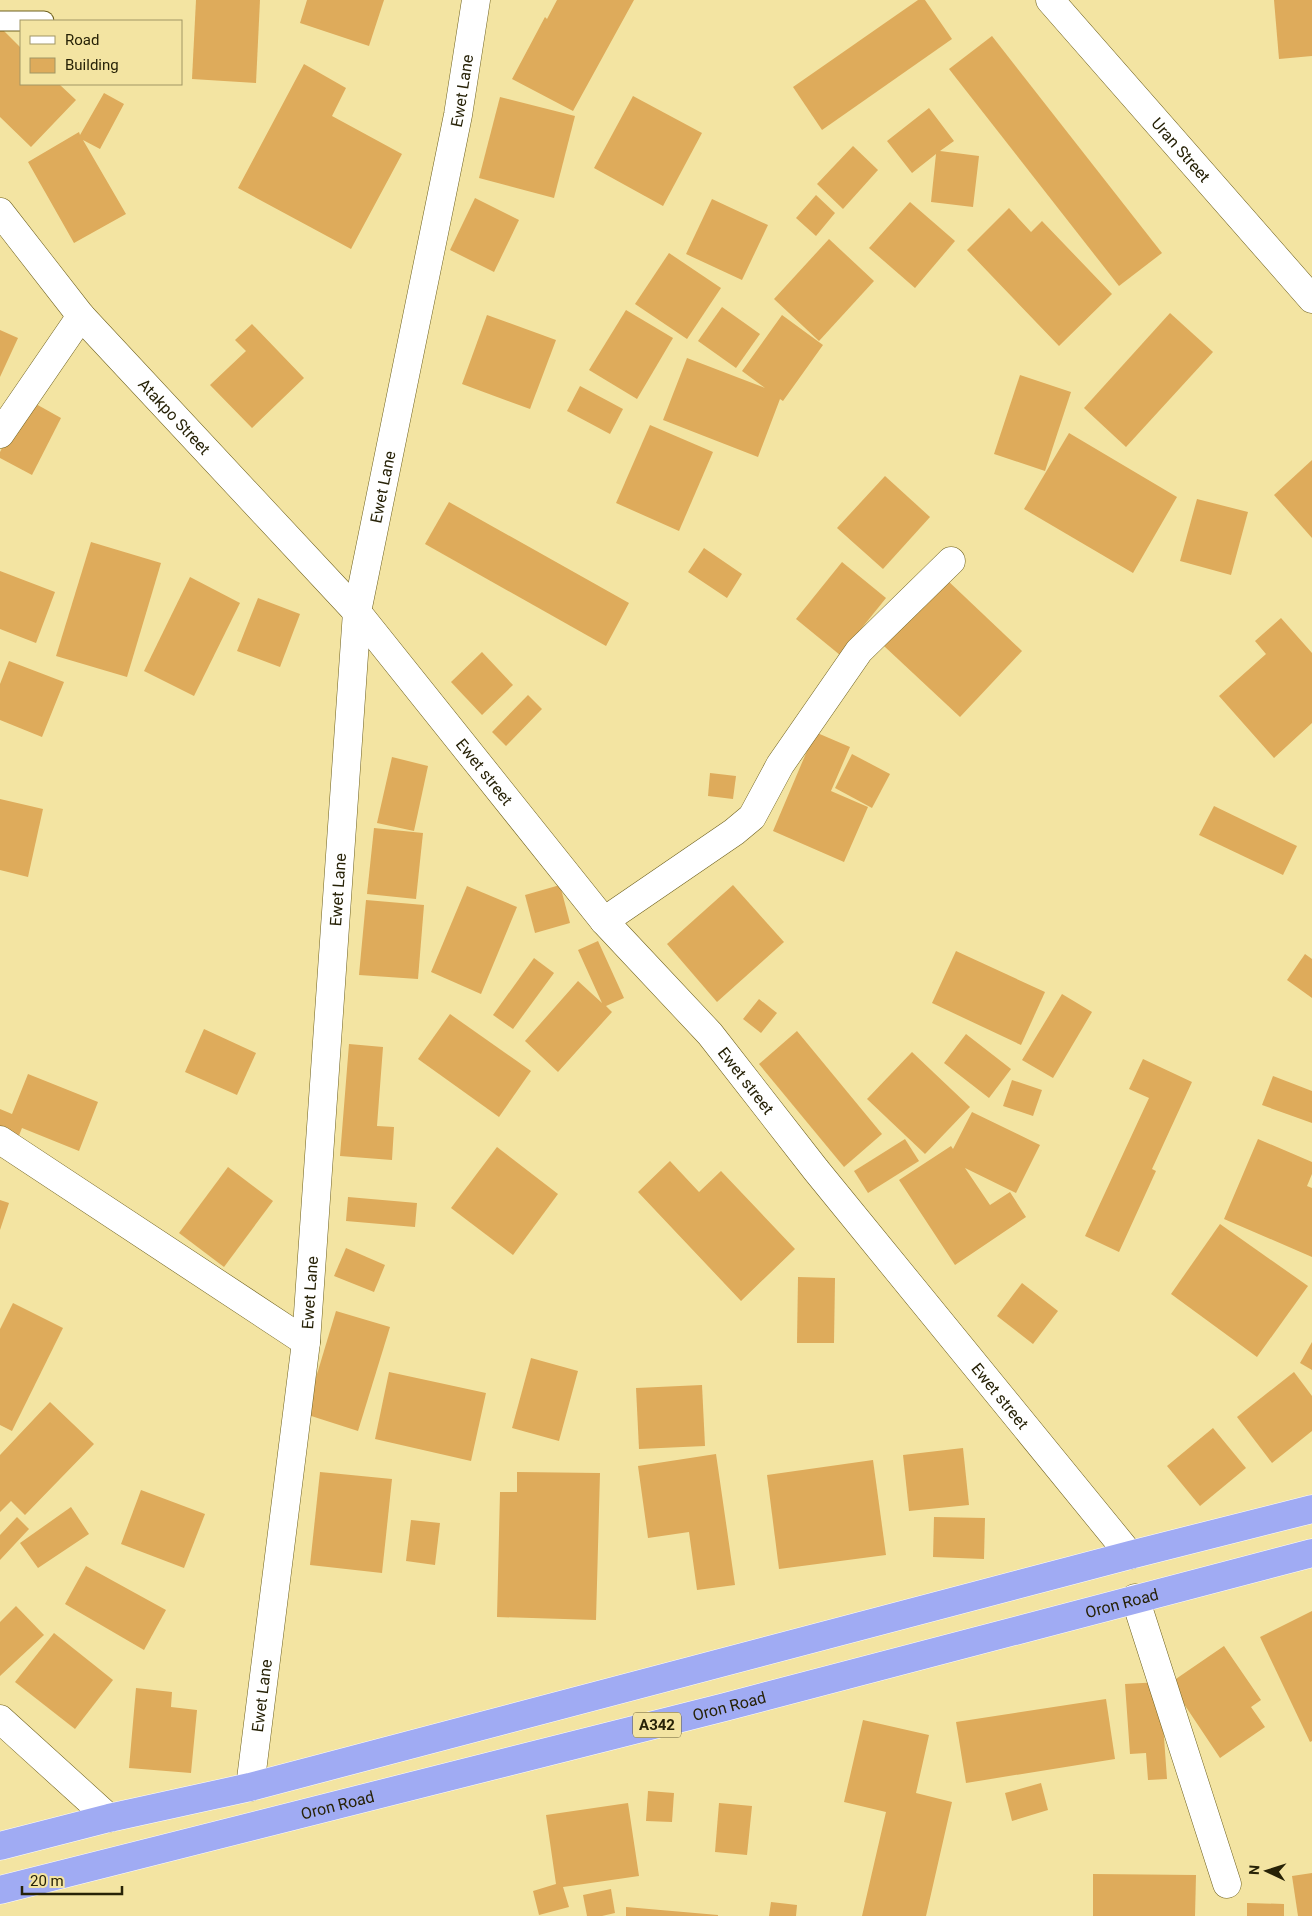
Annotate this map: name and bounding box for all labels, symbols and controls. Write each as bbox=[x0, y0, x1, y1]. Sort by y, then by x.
legend bbox=[20, 20, 182, 85]
text: Road bbox=[65, 31, 99, 49]
street label: Ewet Lane bbox=[447, 53, 477, 129]
text: Building bbox=[65, 56, 119, 74]
street label: Uran Street bbox=[1148, 114, 1214, 186]
street label: Atakpo Street bbox=[134, 375, 214, 458]
street label: Ewet Lane bbox=[366, 449, 400, 525]
street label: Ewet street bbox=[452, 735, 517, 809]
street label: Ewet Lane bbox=[326, 852, 350, 927]
street label: Ewet street bbox=[714, 1044, 778, 1118]
street label: Ewet Lane bbox=[298, 1255, 322, 1330]
street label: Ewet street bbox=[967, 1359, 1032, 1433]
street label: Oron Road bbox=[1083, 1585, 1161, 1622]
street label: Ewet Lane bbox=[248, 1658, 276, 1733]
street label: Oron Road bbox=[691, 1688, 768, 1725]
road number: A342 bbox=[633, 1712, 681, 1738]
street label: Oron Road bbox=[299, 1787, 376, 1824]
north arrow bbox=[1242, 1846, 1292, 1896]
scale bar bbox=[22, 1864, 122, 1896]
text: N bbox=[1246, 1865, 1262, 1876]
text: 20 m bbox=[30, 1872, 64, 1890]

